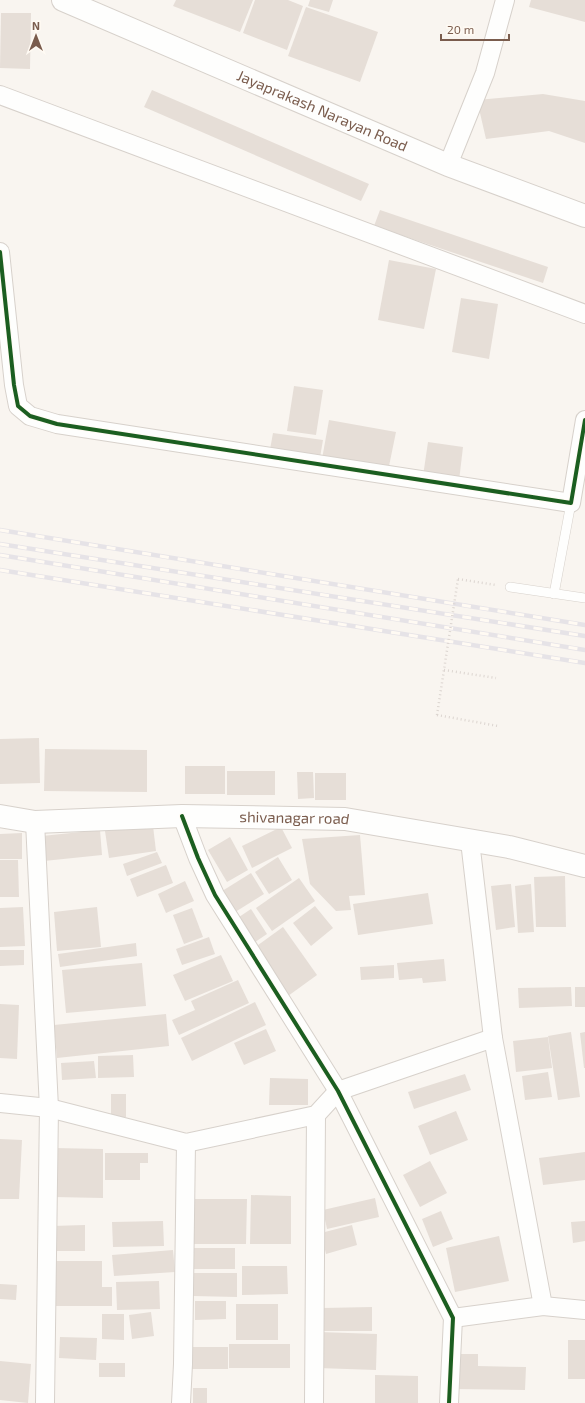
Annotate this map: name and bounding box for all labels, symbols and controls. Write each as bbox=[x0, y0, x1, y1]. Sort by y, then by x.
north arrow bbox=[16, 16, 56, 56]
scale bar bbox=[441, 16, 509, 42]
text: N bbox=[32, 19, 40, 32]
text: 20 m bbox=[447, 22, 474, 36]
street label: Jayaprakash Narayan Road bbox=[235, 66, 411, 155]
street label: shivanagar road bbox=[239, 807, 351, 828]

